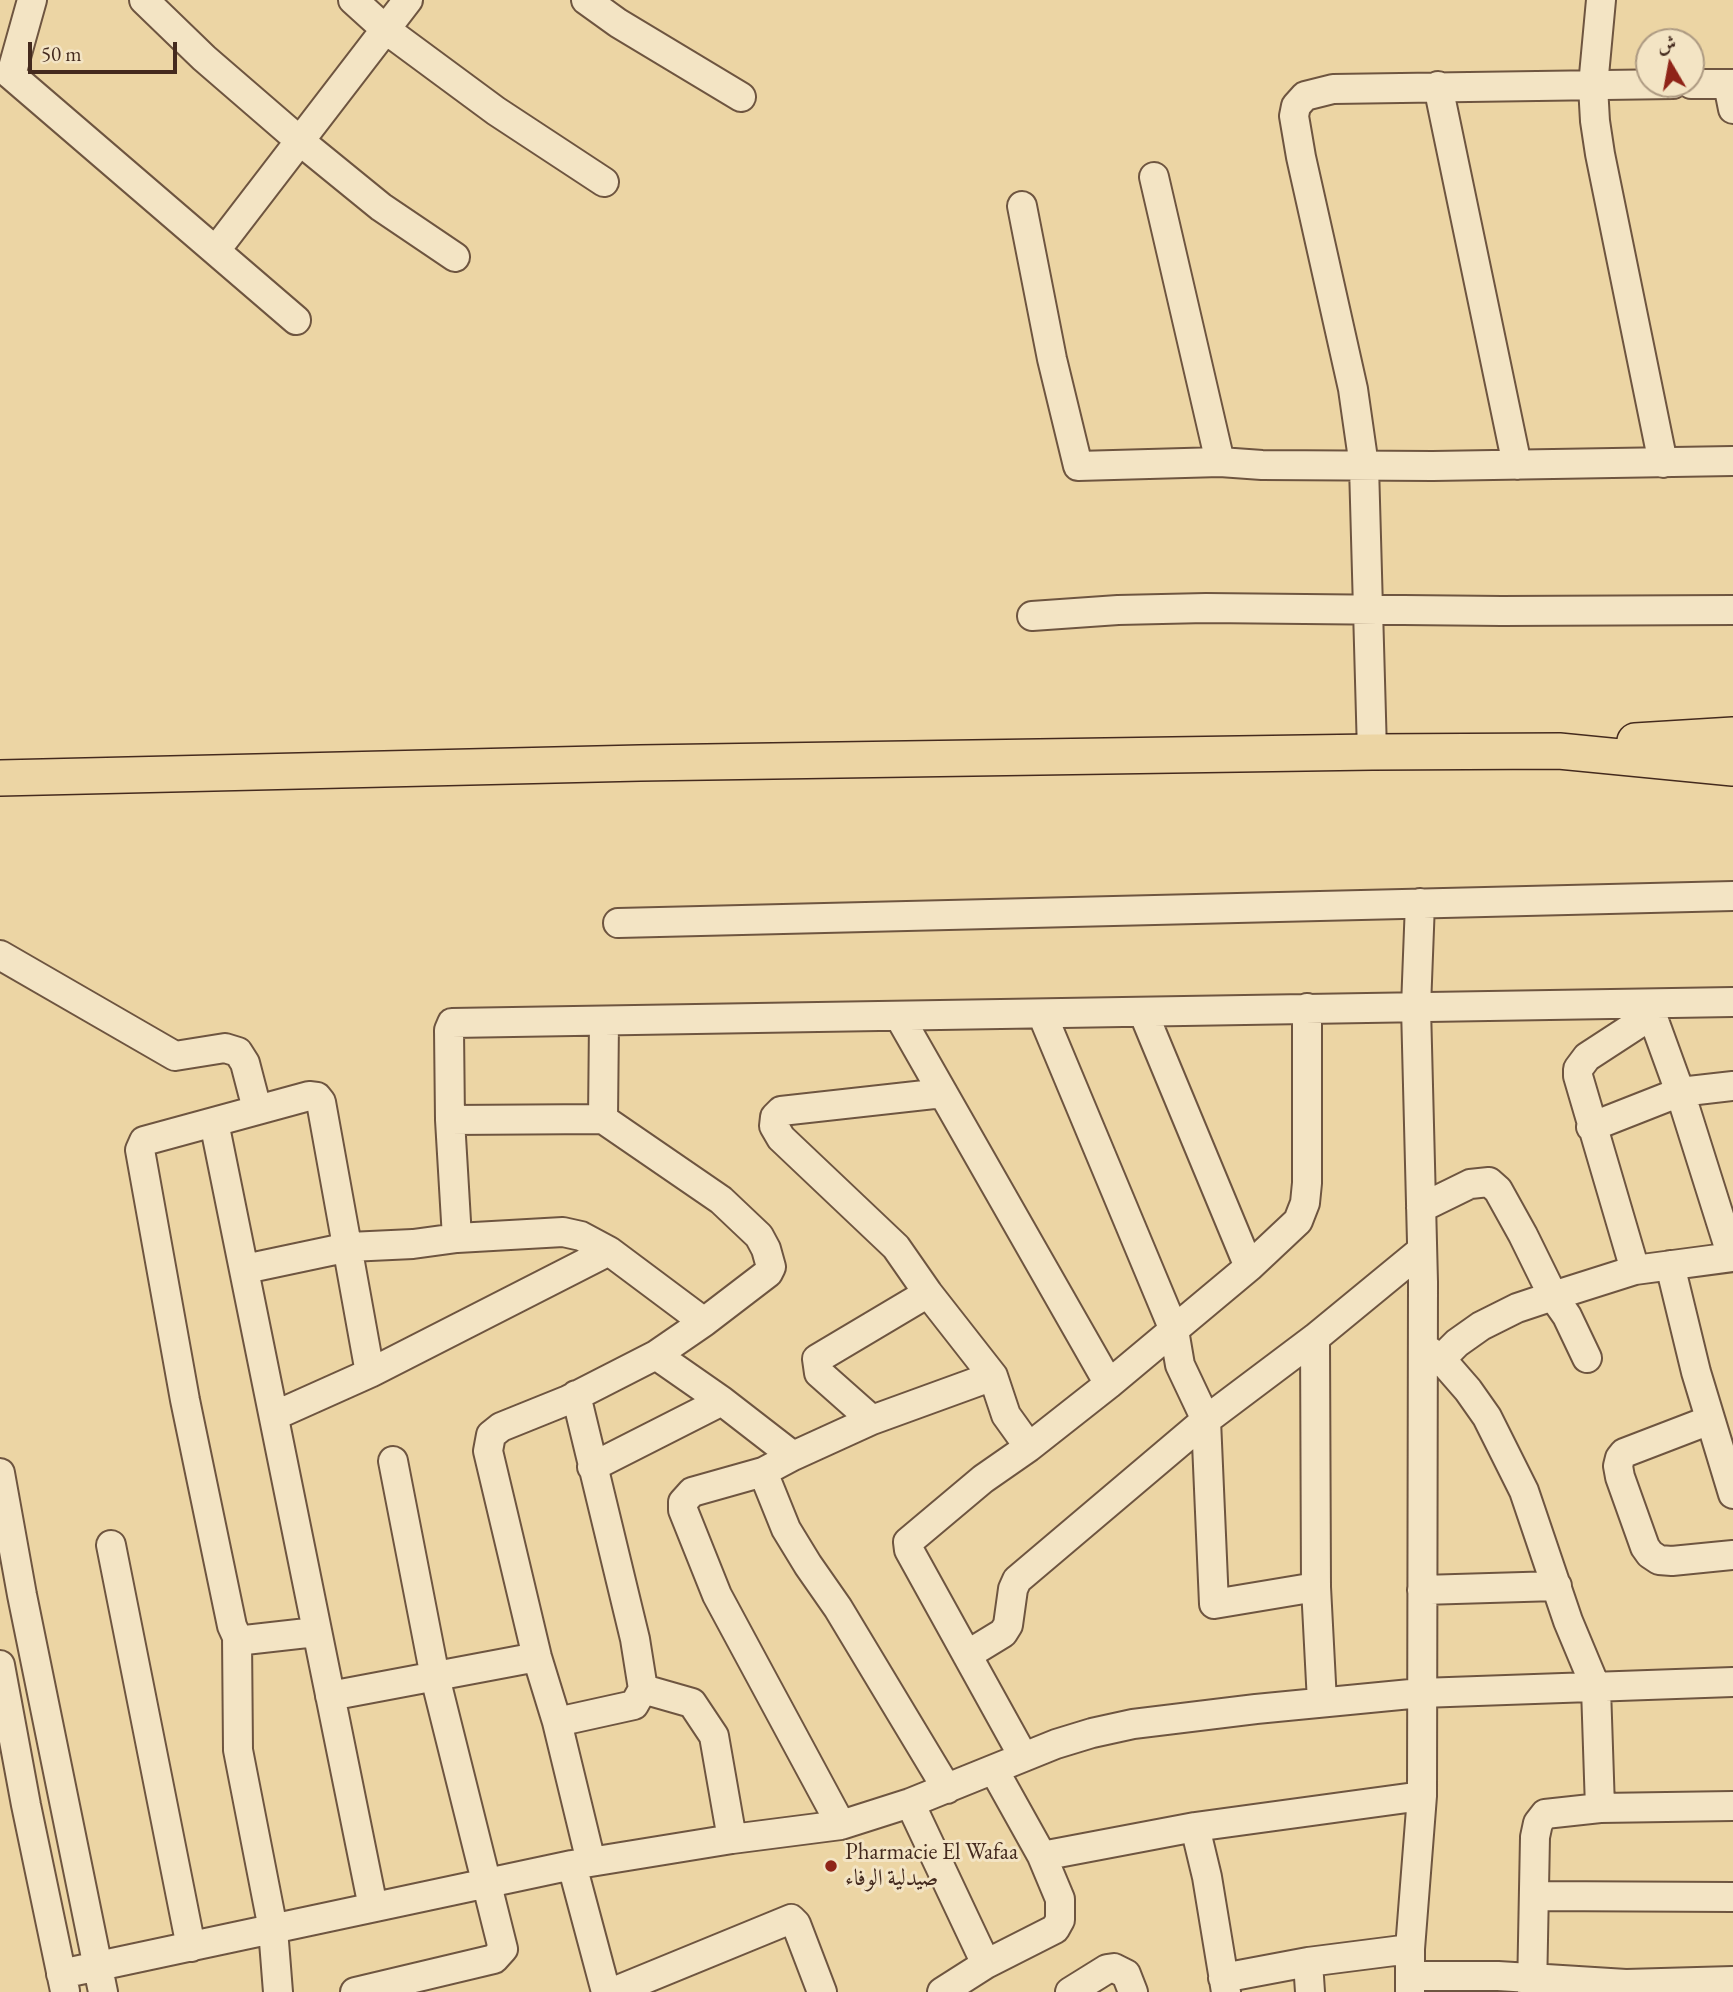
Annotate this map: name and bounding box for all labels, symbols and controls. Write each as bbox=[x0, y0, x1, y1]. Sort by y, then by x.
scale bar bbox=[32, 28, 180, 72]
north arrow bbox=[1635, 28, 1705, 98]
text: ش bbox=[1655, 30, 1678, 58]
text: 50 m bbox=[41, 40, 82, 67]
place label: Pharmacie El Wafaa صيدلية الوفاء bbox=[845, 1839, 1018, 1893]
marker: Pharmacie El Wafaa صيدلية الوفاء bbox=[823, 1858, 839, 1874]

